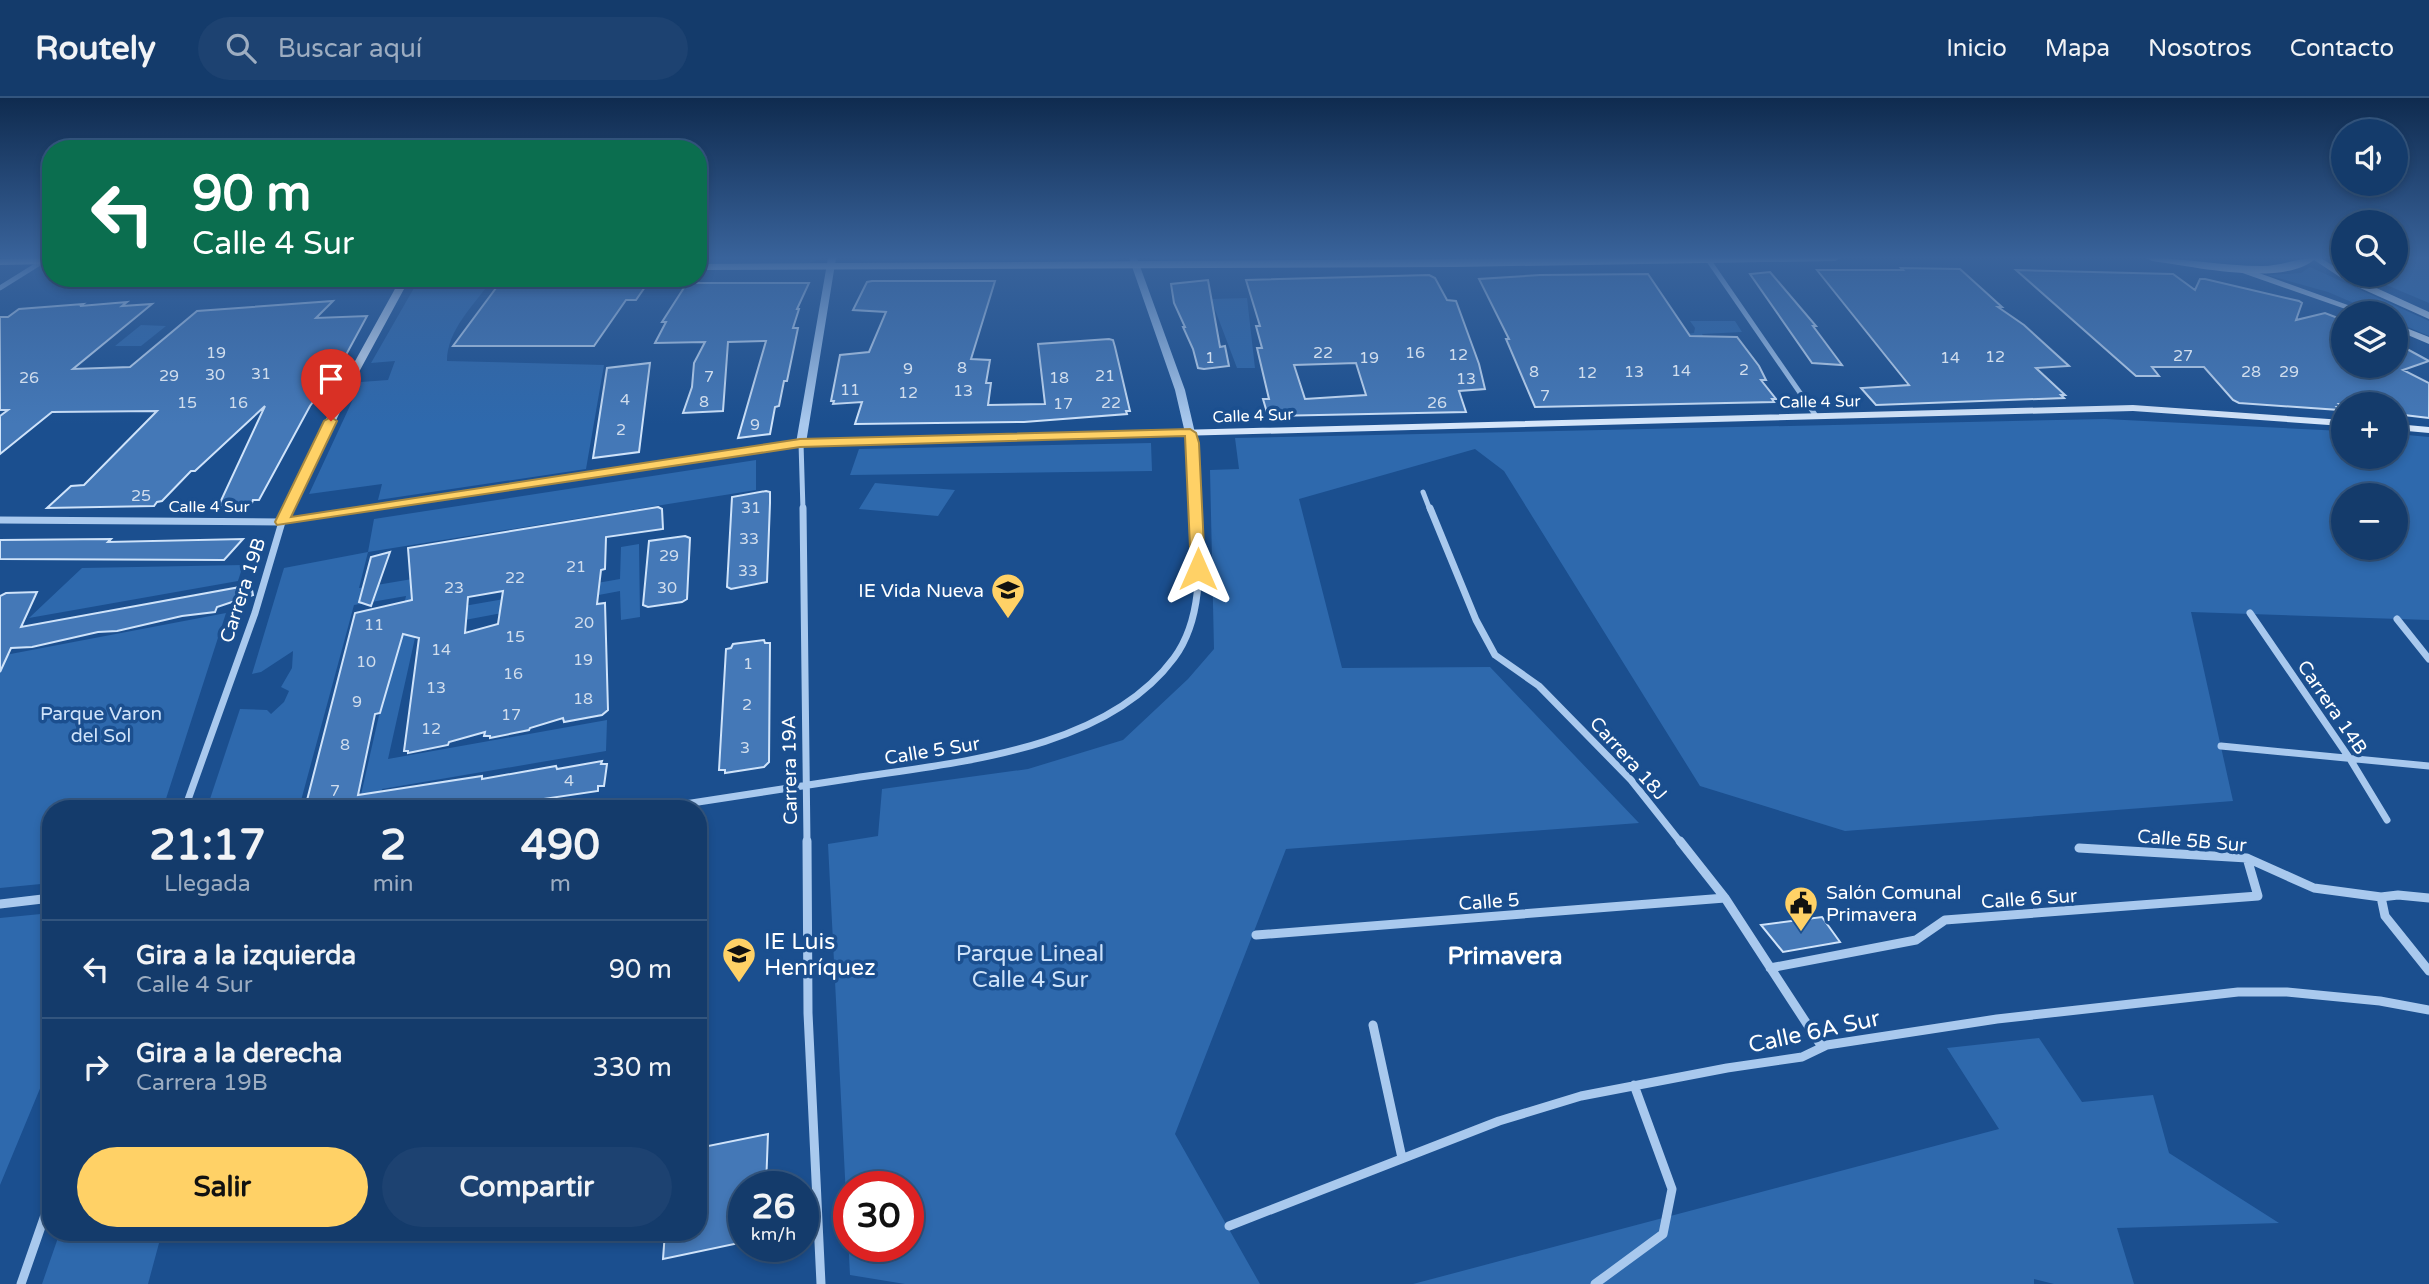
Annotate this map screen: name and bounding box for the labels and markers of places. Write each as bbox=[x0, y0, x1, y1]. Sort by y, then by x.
pin bbox=[301, 349, 361, 421]
school or university icon: IE Vida Nueva bbox=[989, 571, 1027, 620]
place label: IE Vida Nueva bbox=[858, 580, 984, 602]
place label: Salón Comunal Primavera bbox=[1826, 882, 1962, 926]
public building icon: Salón Comunal Primavera bbox=[1782, 884, 1820, 933]
place label: IE Luis Henríquez bbox=[764, 928, 876, 982]
school or university icon: IE Luis Henríquez bbox=[720, 935, 758, 984]

